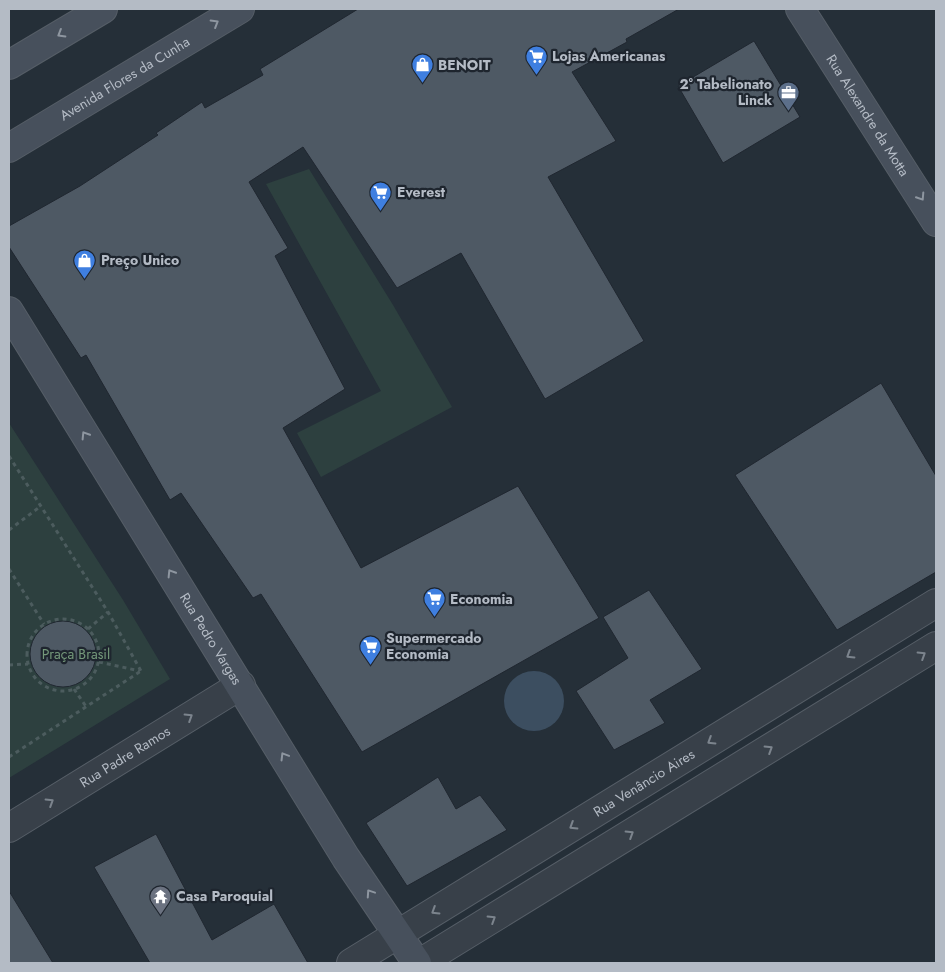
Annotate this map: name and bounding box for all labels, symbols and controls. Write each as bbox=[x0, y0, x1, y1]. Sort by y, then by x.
one-way arrow bbox=[210, 20, 219, 30]
one-way arrow bbox=[57, 27, 66, 37]
street label: Avenida Flores da Cunha bbox=[56, 32, 193, 125]
supermarket icon: Lojas Americanas bbox=[524, 44, 548, 75]
place label: Lojas Americanas bbox=[552, 46, 666, 66]
street label: Rua Alexandre da Motta bbox=[821, 50, 914, 180]
shop icon: BENOIT bbox=[410, 53, 434, 84]
place label: BENOIT bbox=[438, 55, 491, 75]
place label: 2° Tabelionato Linck bbox=[680, 74, 772, 110]
office icon: 2° Tabelionato Linck bbox=[776, 80, 800, 111]
supermarket icon: Everest bbox=[369, 180, 393, 211]
place label: Everest bbox=[397, 182, 446, 202]
one-way arrow bbox=[915, 192, 924, 201]
shop icon: Preço Unico bbox=[73, 248, 97, 279]
place label: Preço Unico bbox=[101, 250, 179, 270]
one-way arrow bbox=[82, 431, 91, 440]
one-way arrow bbox=[167, 569, 177, 578]
supermarket icon: Economia bbox=[422, 587, 446, 618]
street label: Rua Pedro Vargas bbox=[175, 589, 247, 689]
place label: Economia bbox=[450, 589, 513, 609]
place label: Supermercado Economia bbox=[386, 628, 482, 664]
supermarket icon: Supermercado Economia bbox=[358, 634, 382, 665]
park label: Praça Brasil bbox=[42, 644, 110, 664]
one-way arrow bbox=[846, 649, 855, 659]
one-way arrow bbox=[917, 652, 926, 662]
one-way arrow bbox=[183, 714, 192, 724]
street label: Rua Padre Ramos bbox=[76, 721, 174, 792]
one-way arrow bbox=[708, 734, 717, 744]
street label: Rua Venâncio Aires bbox=[590, 744, 699, 822]
one-way arrow bbox=[763, 746, 772, 756]
one-way arrow bbox=[280, 752, 290, 761]
one-way arrow bbox=[45, 799, 54, 809]
one-way arrow bbox=[570, 819, 579, 829]
one-way arrow bbox=[625, 831, 634, 841]
temple icon: Casa Paroquial bbox=[148, 884, 172, 915]
place label: Casa Paroquial bbox=[176, 886, 273, 906]
one-way arrow bbox=[367, 890, 376, 899]
one-way arrow bbox=[431, 904, 440, 914]
one-way arrow bbox=[486, 916, 495, 926]

